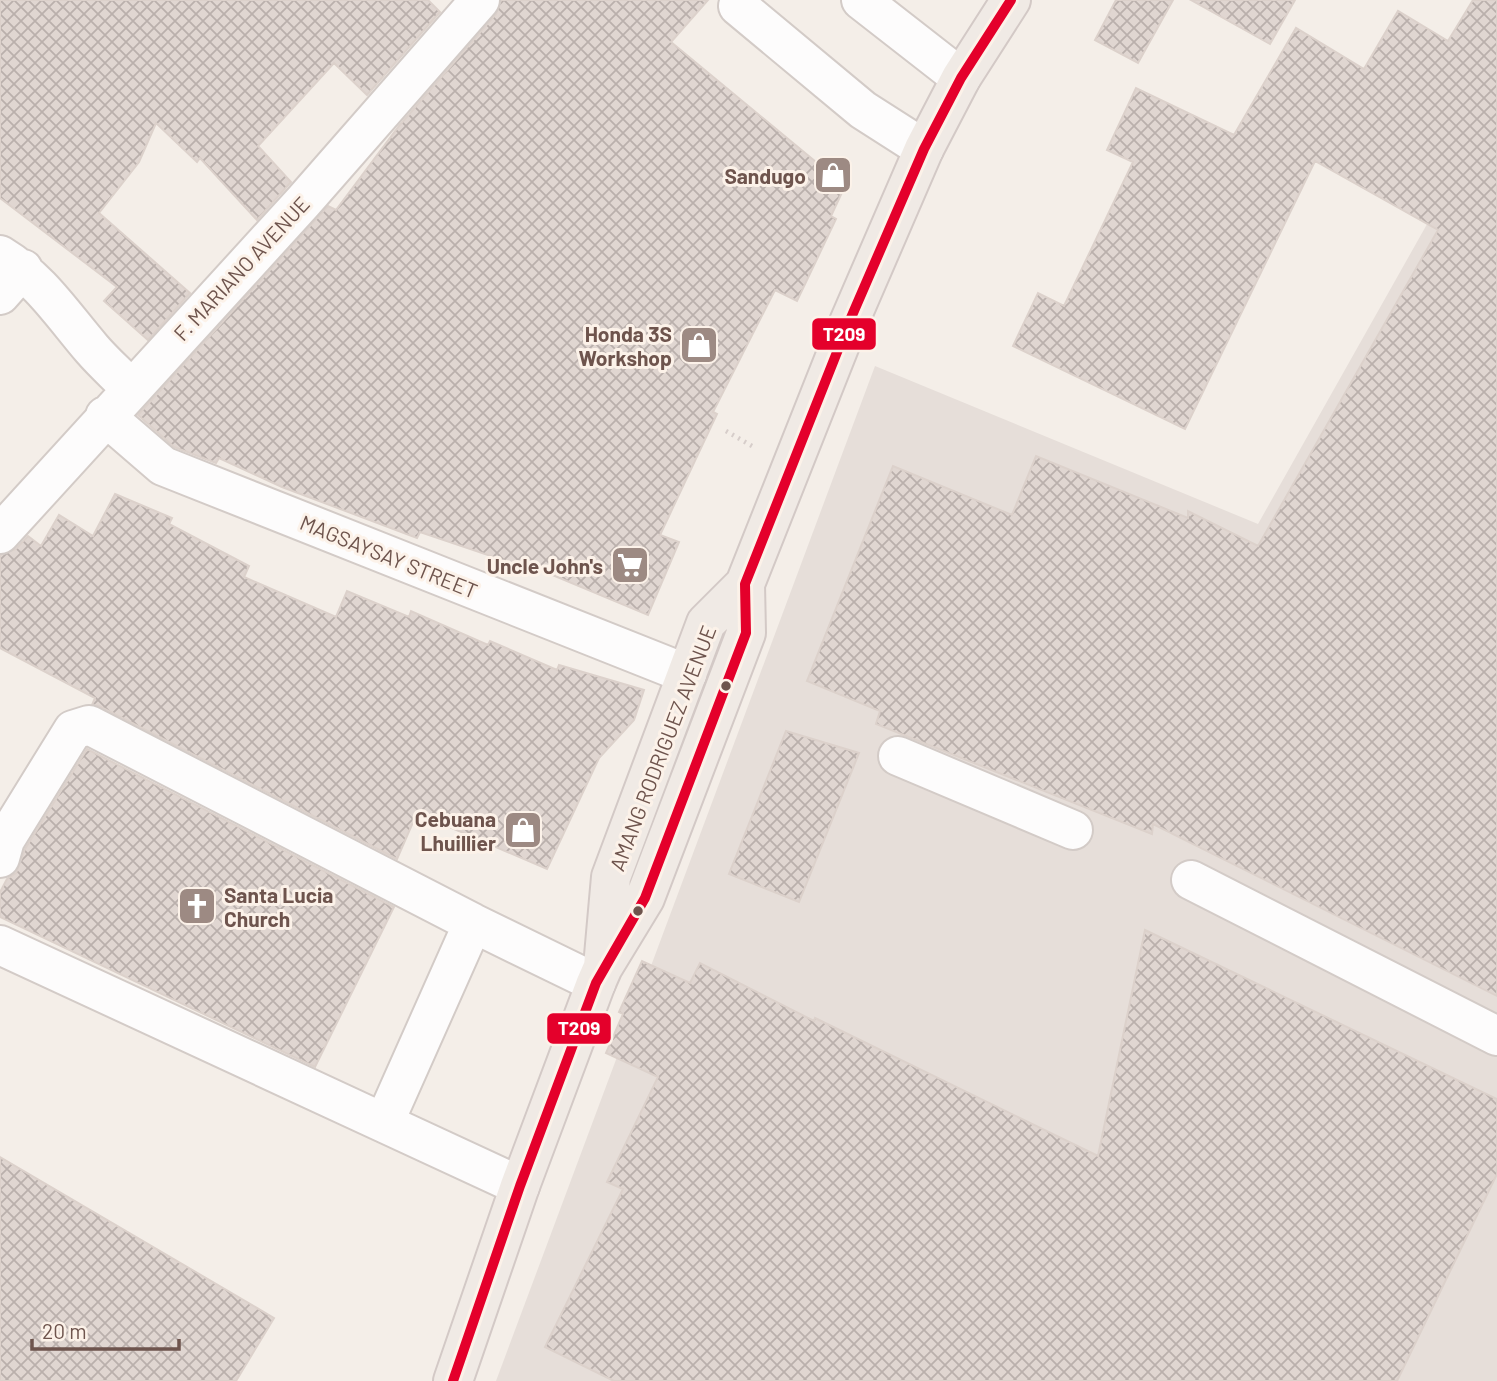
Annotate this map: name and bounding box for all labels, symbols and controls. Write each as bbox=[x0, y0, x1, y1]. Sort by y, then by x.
shop icon: Sandugo bbox=[812, 154, 854, 196]
place label: Sandugo bbox=[724, 163, 806, 188]
street label: F. MARIANO AVENUE bbox=[168, 191, 314, 345]
line badge: T209 bbox=[811, 317, 877, 351]
place label: Honda 3S Workshop bbox=[579, 321, 672, 370]
text: T209 bbox=[823, 322, 865, 345]
shop icon: Honda 3S Workshop bbox=[678, 324, 720, 366]
street label: MAGSAYSAY STREET bbox=[297, 509, 481, 603]
supermarket icon: Uncle John's bbox=[609, 544, 651, 586]
place label: Uncle John's bbox=[487, 553, 603, 578]
street label: AMANG RODRIGUEZ AVENUE bbox=[604, 622, 720, 874]
unlabelled marker bbox=[719, 679, 733, 693]
place label: Cebuana Lhuillier bbox=[415, 806, 496, 855]
shop icon: Cebuana Lhuillier bbox=[502, 809, 544, 851]
place label: Santa Lucia Church bbox=[224, 882, 333, 931]
church icon: Santa Lucia Church bbox=[176, 885, 218, 927]
unlabelled marker bbox=[631, 904, 645, 918]
line badge: T209 bbox=[546, 1012, 612, 1045]
text: T209 bbox=[558, 1016, 600, 1039]
scale bar bbox=[32, 1308, 178, 1352]
text: 20 m bbox=[42, 1318, 87, 1343]

